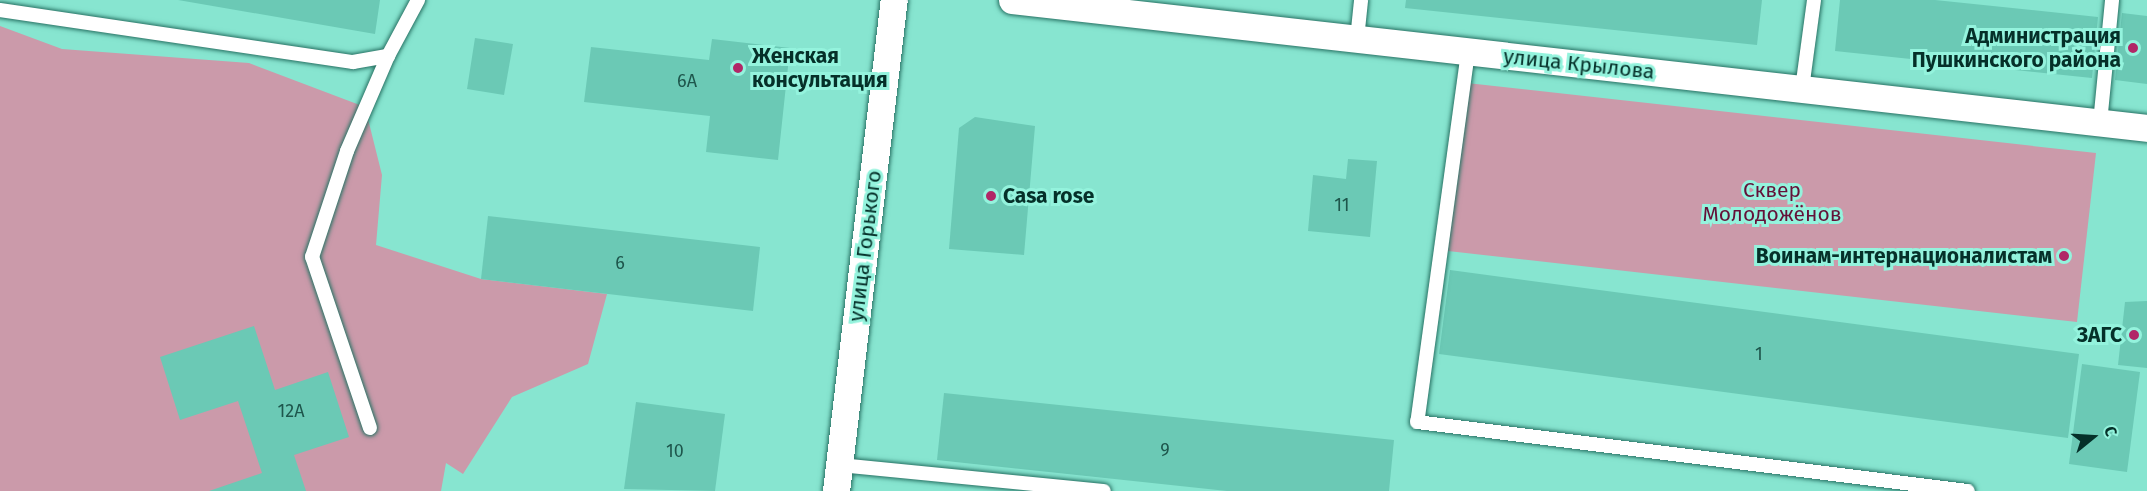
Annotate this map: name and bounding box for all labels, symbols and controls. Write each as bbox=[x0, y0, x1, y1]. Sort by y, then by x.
place label: Администрация Пушкинского района bbox=[1912, 23, 2121, 73]
marker: Администрация Пушкинского района bbox=[2126, 41, 2140, 55]
place label: Женская консультация bbox=[752, 43, 888, 93]
street label: улица Крылова bbox=[1502, 44, 1656, 84]
marker: Женская консультация bbox=[729, 59, 747, 77]
house number: 6А bbox=[677, 70, 697, 92]
street label: улица Горького bbox=[843, 169, 887, 323]
park label: Сквер Молодожёнов bbox=[1702, 177, 1842, 227]
place label: Casa rose bbox=[1003, 183, 1094, 209]
marker: Casa rose bbox=[984, 189, 998, 203]
house number: 11 bbox=[1334, 194, 1350, 216]
place label: Воинам-интернационалистам bbox=[1756, 243, 2052, 269]
marker: Воинам-интернационалистам bbox=[2057, 249, 2071, 263]
house number: 6 bbox=[615, 252, 625, 274]
place label: ЗАГС bbox=[2077, 322, 2122, 348]
marker: ЗАГС bbox=[2127, 328, 2141, 342]
house number: 1 bbox=[1755, 343, 1763, 365]
house number: 12А bbox=[277, 400, 305, 422]
north arrow bbox=[2063, 407, 2123, 467]
text: С bbox=[2100, 424, 2121, 439]
house number: 9 bbox=[1160, 439, 1170, 461]
house number: 10 bbox=[666, 440, 684, 462]

